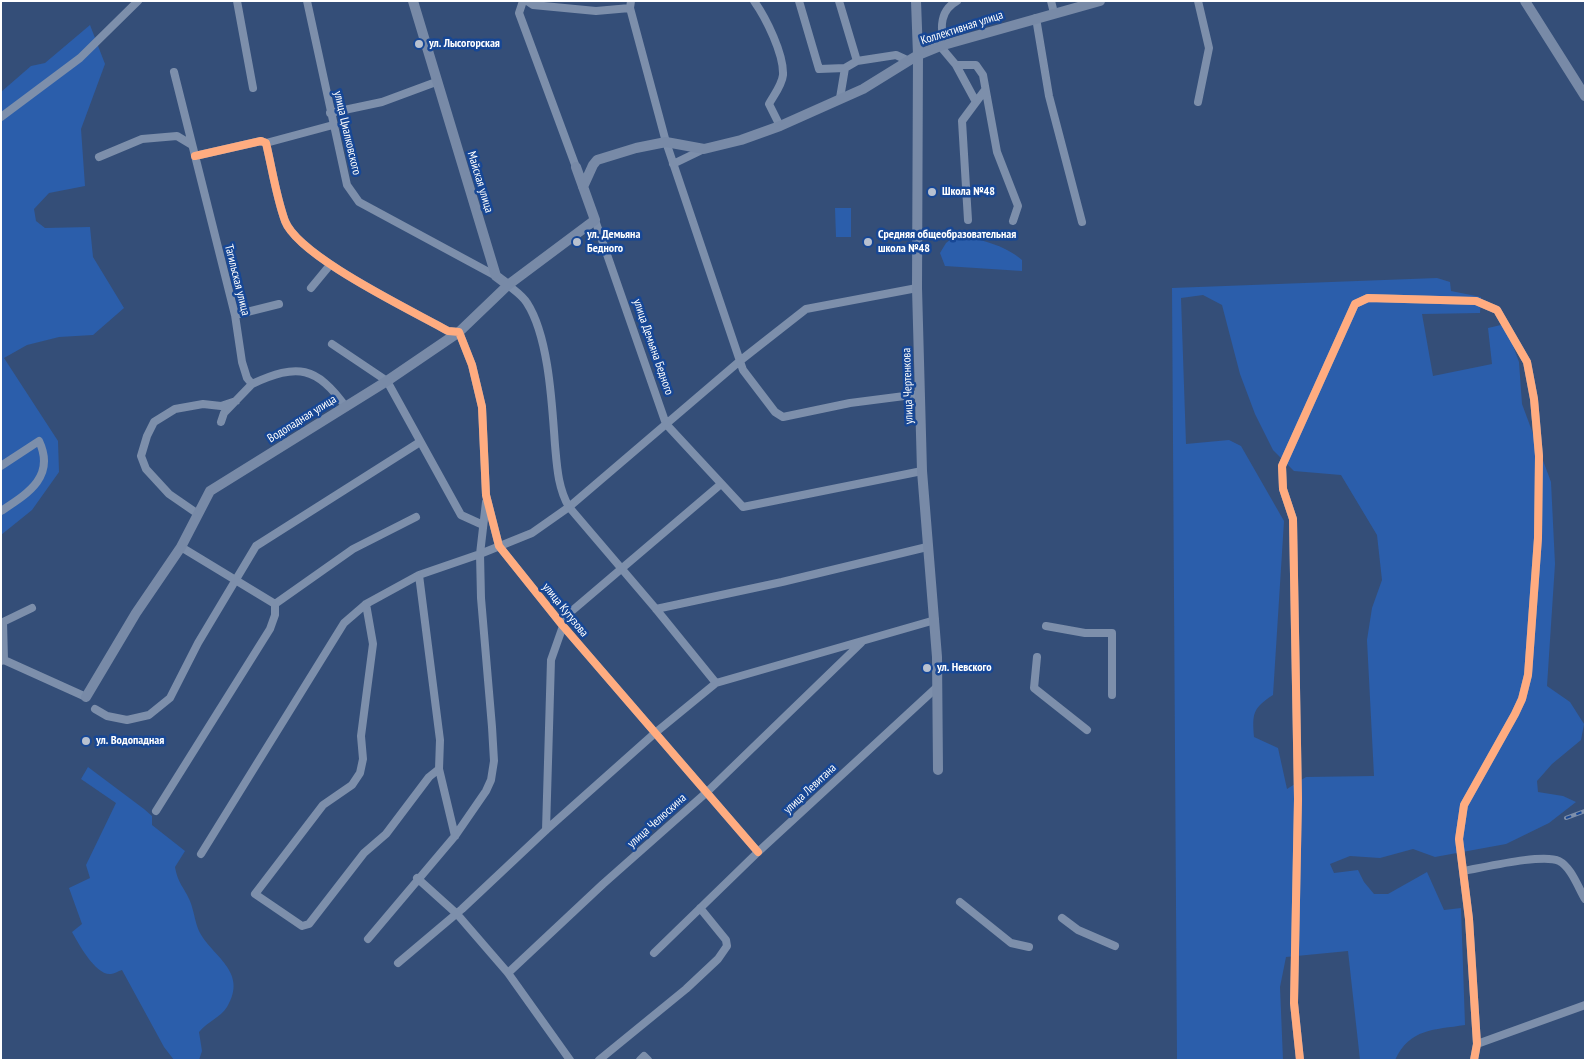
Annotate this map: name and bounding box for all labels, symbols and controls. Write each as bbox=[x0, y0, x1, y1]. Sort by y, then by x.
street label: Коллективная улица bbox=[919, 8, 1005, 48]
place label: ул. Лысогорская bbox=[429, 37, 500, 51]
marker: ул. Лысогорская bbox=[413, 38, 425, 50]
street label: улица Циалковского bbox=[330, 90, 364, 176]
street label: Майская улица bbox=[464, 150, 496, 214]
place label: Школа №48 bbox=[942, 185, 995, 199]
marker: Школа №48 bbox=[926, 186, 938, 198]
place label: ул. Демьяна Бедного bbox=[587, 228, 640, 256]
place label: Средняя общеобразовательная школа №48 bbox=[878, 228, 1016, 256]
marker: ул. Демьяна Бедного bbox=[571, 236, 583, 248]
marker: Средняя общеобразовательная школа №48 bbox=[862, 236, 874, 248]
street label: Тагильская улица bbox=[221, 243, 253, 317]
street label: улица Демьяна Бедного bbox=[630, 297, 676, 397]
street label: улица Чертенкова bbox=[899, 348, 917, 424]
street label: Водопадная улица bbox=[265, 392, 339, 446]
street label: улица Кутузова bbox=[539, 580, 591, 640]
place label: ул. Невского bbox=[937, 661, 992, 675]
marker: ул. Невского bbox=[921, 662, 933, 674]
place label: ул. Водопадная bbox=[96, 734, 164, 748]
marker: ул. Водопадная bbox=[80, 735, 92, 747]
street label: улица Левитана bbox=[781, 761, 839, 817]
street label: улица Челюскина bbox=[625, 791, 689, 851]

